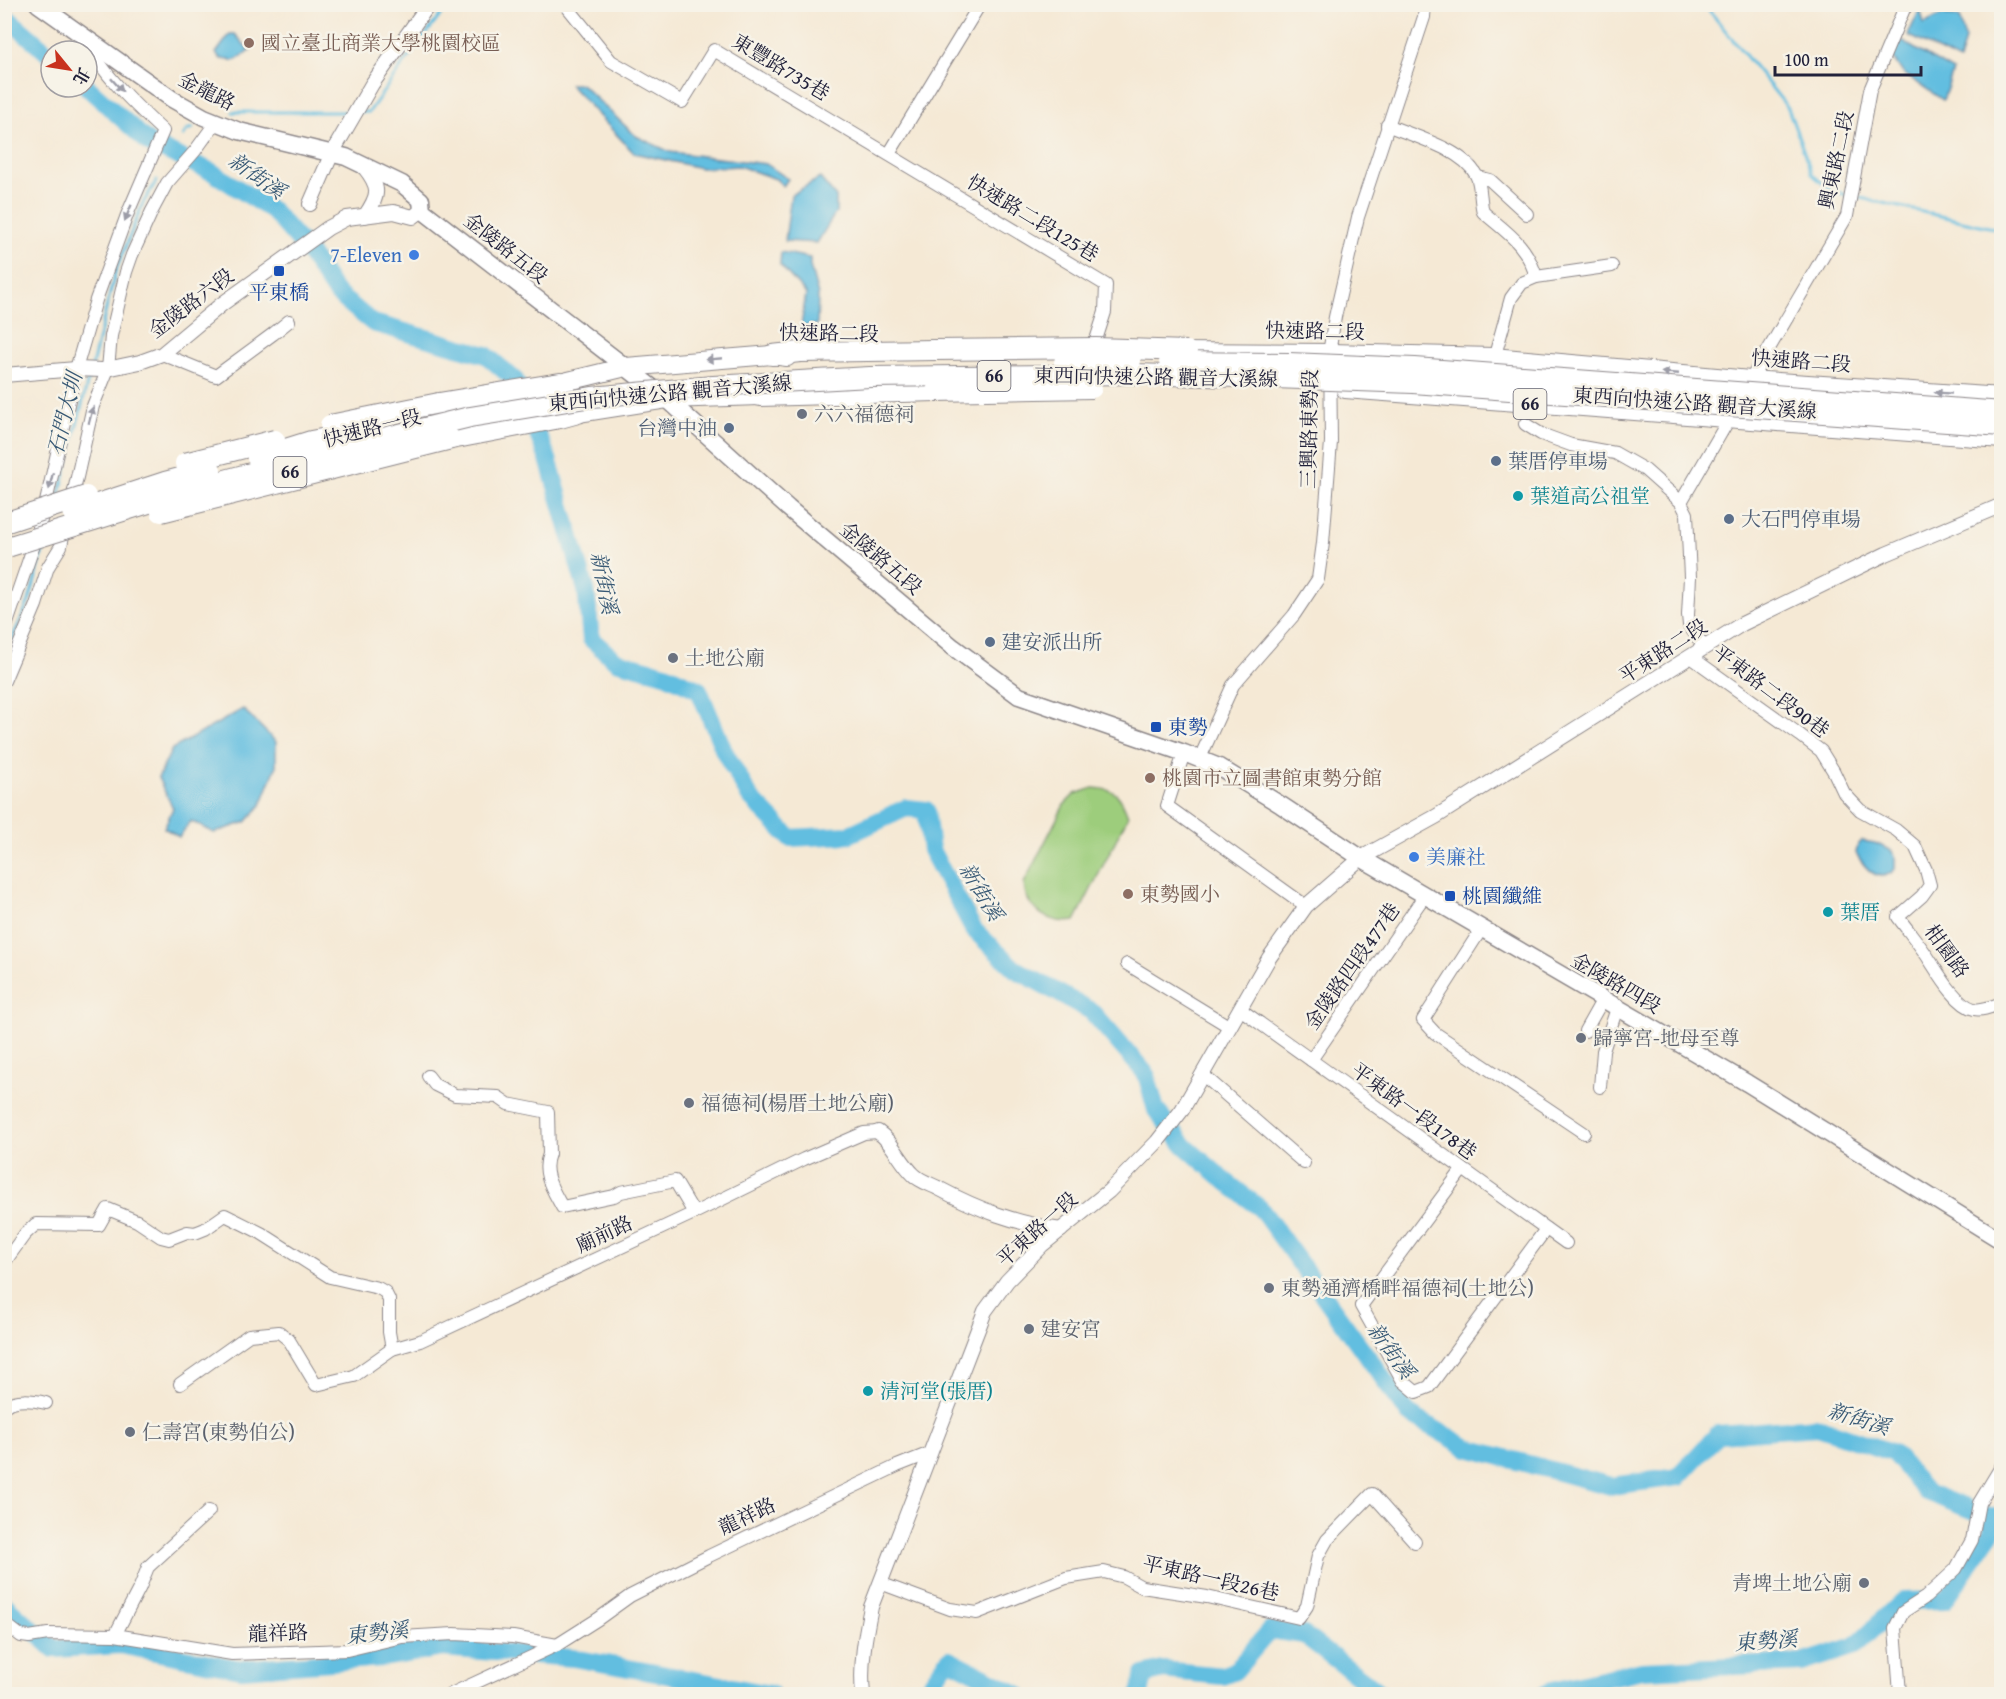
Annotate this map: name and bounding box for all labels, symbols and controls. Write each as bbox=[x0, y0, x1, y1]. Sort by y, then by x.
street label: 東豐路735巷 bbox=[727, 26, 835, 107]
place label: 國立臺北商業大學桃園校區 bbox=[261, 28, 501, 57]
marker: 國立臺北商業大學桃園校區 bbox=[242, 36, 256, 50]
north arrow bbox=[39, 39, 99, 99]
scale bar bbox=[1775, 39, 1920, 77]
text: 100 m bbox=[1784, 46, 1829, 73]
text: 北 bbox=[68, 64, 96, 89]
street label: 金龍路 bbox=[174, 64, 241, 117]
one-way arrow bbox=[110, 77, 123, 92]
street label: 興東路二段 bbox=[1811, 108, 1860, 212]
water label: 新街溪 bbox=[223, 145, 294, 208]
street label: 快速路二段125巷 bbox=[962, 167, 1105, 268]
one-way arrow bbox=[123, 204, 132, 222]
street label: 金陵路五段 bbox=[458, 205, 555, 290]
place label: 7-Eleven bbox=[330, 240, 402, 269]
marker: 7-Eleven bbox=[407, 248, 421, 262]
street label: 金陵路六段 bbox=[142, 261, 239, 344]
marker: 平東橋 bbox=[272, 264, 286, 278]
place label: 平東橋 bbox=[249, 277, 309, 306]
street label: 快速路二段 bbox=[1265, 315, 1365, 346]
street label: 快速路二段 bbox=[779, 317, 879, 348]
street label: 快速路二段 bbox=[1750, 343, 1852, 378]
one-way arrow bbox=[704, 355, 723, 364]
street label: 東西向快速公路 觀音大溪線 bbox=[1034, 360, 1278, 393]
road number: 66 bbox=[978, 361, 1010, 391]
water label: 石門大圳 bbox=[39, 366, 90, 458]
street label: 東西向快速公路 觀音大溪線 bbox=[547, 367, 793, 418]
one-way arrow bbox=[1661, 368, 1680, 378]
street label: 三興路東勢段 bbox=[1293, 369, 1324, 489]
street label: 東西向快速公路 觀音大溪線 bbox=[1572, 380, 1818, 425]
one-way arrow bbox=[1934, 388, 1953, 398]
road number: 66 bbox=[1514, 389, 1546, 419]
place label: 六六福德祠 bbox=[814, 399, 914, 428]
street label: 快速路一段 bbox=[320, 401, 424, 454]
one-way arrow bbox=[87, 406, 96, 424]
marker: 六六福德祠 bbox=[795, 407, 809, 421]
place label: 台灣中油 bbox=[637, 413, 717, 442]
marker: 台灣中油 bbox=[722, 421, 736, 435]
place label: 葉厝停車場 bbox=[1508, 446, 1608, 475]
marker: 葉厝停車場 bbox=[1489, 454, 1503, 468]
road number: 66 bbox=[274, 457, 306, 487]
one-way arrow bbox=[46, 471, 55, 490]
place label: 葉道高公祖堂 bbox=[1530, 481, 1650, 510]
marker: 葉道高公祖堂 bbox=[1511, 489, 1525, 503]
place label: 大石門停車場 bbox=[1741, 504, 1861, 533]
marker: 大石門停車場 bbox=[1722, 512, 1736, 526]
street label: 金陵路五段 bbox=[834, 514, 929, 601]
water label: 新街溪 bbox=[583, 549, 626, 619]
street label: 平東路二段 bbox=[1613, 611, 1713, 690]
place label: 建安派出所 bbox=[1002, 627, 1102, 656]
marker: 建安派出所 bbox=[983, 635, 997, 649]
street label: 平東路二段90巷 bbox=[1707, 637, 1836, 744]
place label: 土地公廟 bbox=[685, 643, 765, 672]
marker: 土地公廟 bbox=[666, 651, 680, 665]
place label: 東勢 bbox=[1168, 712, 1208, 741]
marker: 東勢 bbox=[1149, 720, 1163, 734]
place label: 桃園市立圖書館東勢分館 bbox=[1162, 763, 1382, 792]
marker: 桃園市立圖書館東勢分館 bbox=[1143, 771, 1157, 785]
place label: 美廉社 bbox=[1426, 842, 1486, 871]
marker: 美廉社 bbox=[1407, 850, 1421, 864]
water label: 新街溪 bbox=[952, 857, 1012, 928]
place label: 東勢國小 bbox=[1140, 879, 1220, 908]
place label: 桃園纖維 bbox=[1462, 881, 1542, 910]
marker: 東勢國小 bbox=[1121, 887, 1135, 901]
marker: 桃園纖維 bbox=[1443, 889, 1457, 903]
street label: 金陵路四段477巷 bbox=[1297, 896, 1406, 1035]
place label: 葉厝 bbox=[1840, 897, 1880, 926]
marker: 葉厝 bbox=[1821, 905, 1835, 919]
street label: 柑園路 bbox=[1918, 918, 1977, 983]
street label: 金陵路四段 bbox=[1566, 945, 1667, 1020]
place label: 歸寧宮-地母至尊 bbox=[1593, 1023, 1740, 1052]
marker: 歸寧宮-地母至尊 bbox=[1574, 1031, 1588, 1045]
street label: 平東路一段178巷 bbox=[1346, 1055, 1483, 1166]
place label: 福德祠(楊厝土地公廟) bbox=[701, 1088, 894, 1117]
marker: 福德祠(楊厝土地公廟) bbox=[682, 1096, 696, 1110]
street label: 平東路一段 bbox=[990, 1184, 1084, 1273]
street label: 廟前路 bbox=[570, 1208, 637, 1259]
place label: 東勢通濟橋畔福德祠(土地公) bbox=[1281, 1273, 1534, 1302]
marker: 東勢通濟橋畔福德祠(土地公) bbox=[1262, 1281, 1276, 1295]
place label: 建安宮 bbox=[1041, 1314, 1101, 1343]
water label: 新街溪 bbox=[1360, 1316, 1424, 1387]
marker: 建安宮 bbox=[1022, 1322, 1036, 1336]
place label: 清河堂(張厝) bbox=[880, 1376, 993, 1405]
marker: 清河堂(張厝) bbox=[861, 1384, 875, 1398]
water label: 新街溪 bbox=[1824, 1394, 1896, 1443]
place label: 仁壽宮(東勢伯公) bbox=[142, 1417, 295, 1446]
marker: 仁壽宮(東勢伯公) bbox=[123, 1425, 137, 1439]
street label: 龍祥路 bbox=[713, 1490, 780, 1541]
street label: 平東路一段26巷 bbox=[1140, 1548, 1282, 1607]
place label: 青埤土地公廟 bbox=[1732, 1568, 1852, 1597]
marker: 青埤土地公廟 bbox=[1857, 1576, 1871, 1590]
water label: 東勢溪 bbox=[344, 1614, 412, 1651]
street label: 龍祥路 bbox=[247, 1617, 308, 1648]
water label: 東勢溪 bbox=[1733, 1623, 1800, 1658]

